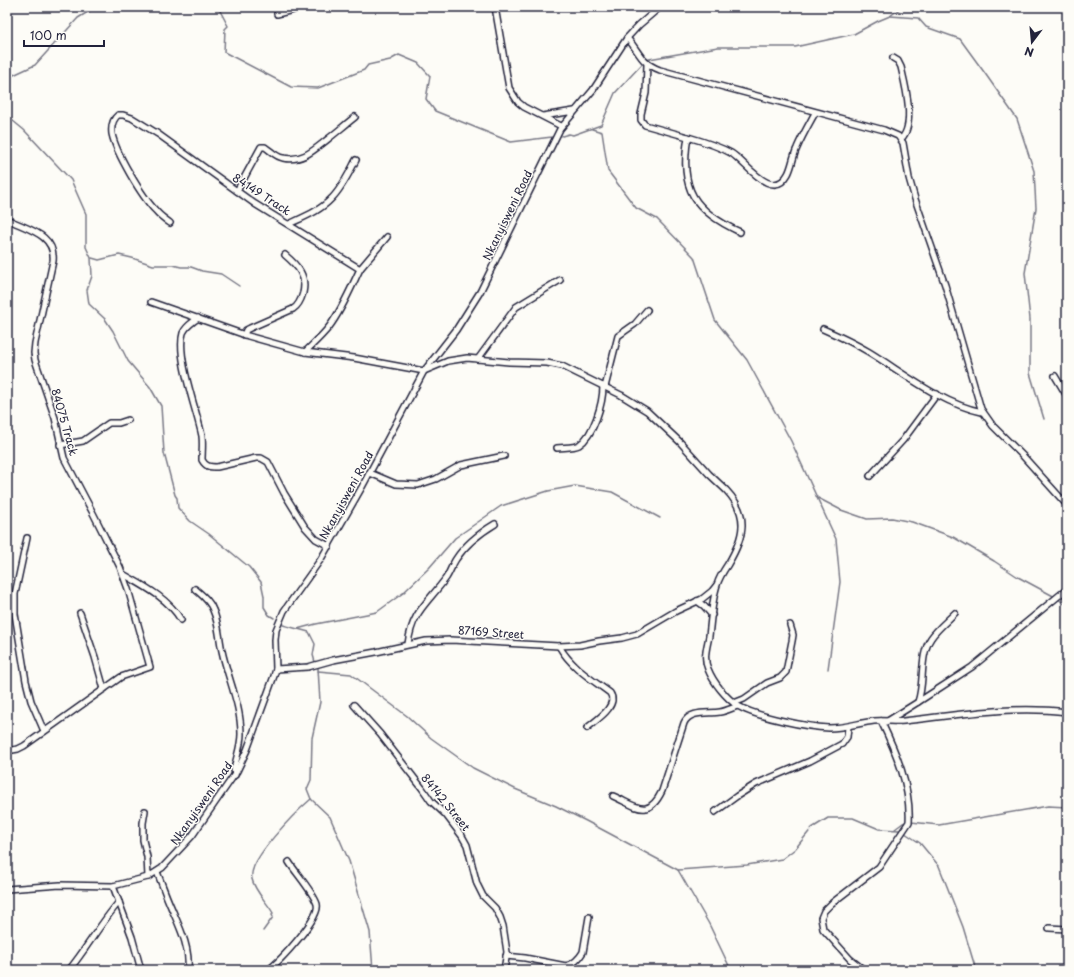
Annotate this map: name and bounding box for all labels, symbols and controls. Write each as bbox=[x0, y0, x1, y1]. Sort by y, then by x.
scale bar bbox=[24, 22, 104, 48]
north arrow bbox=[1012, 22, 1052, 62]
text: 100 m bbox=[30, 26, 67, 44]
text: N bbox=[1022, 43, 1036, 61]
street label: Nkanyisweni Road bbox=[478, 167, 536, 263]
street label: 84149 Track bbox=[229, 169, 295, 219]
street label: 84075 Track bbox=[47, 386, 83, 458]
street label: Nkanyisweni Road bbox=[315, 448, 377, 542]
street label: 87169 Street bbox=[457, 621, 525, 643]
street label: Nkanyisweni Road bbox=[166, 758, 236, 848]
street label: 84142 Street bbox=[417, 770, 475, 835]

